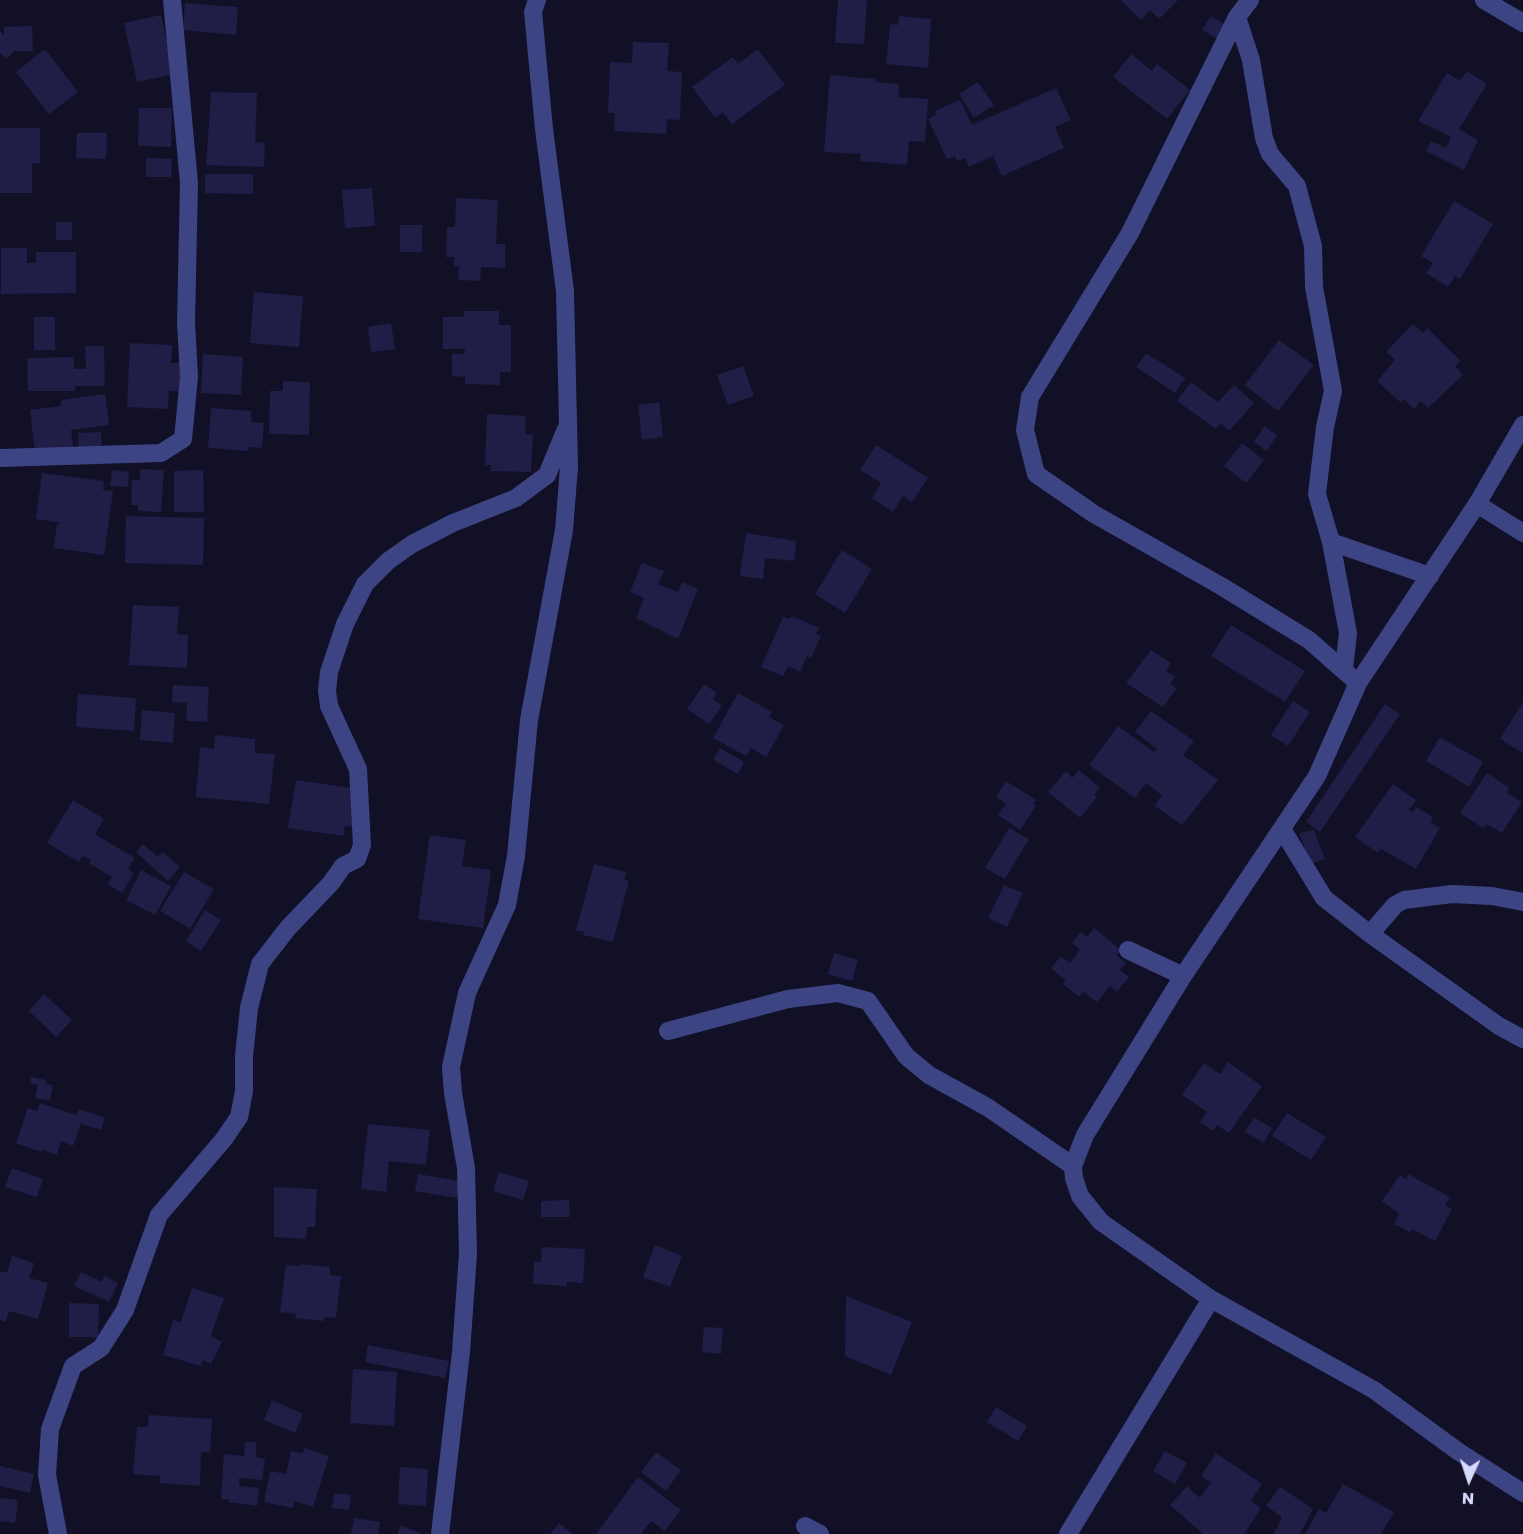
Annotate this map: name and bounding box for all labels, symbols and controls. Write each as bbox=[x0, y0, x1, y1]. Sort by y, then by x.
north arrow bbox=[1439, 1450, 1499, 1510]
text: N bbox=[1461, 1487, 1475, 1510]

